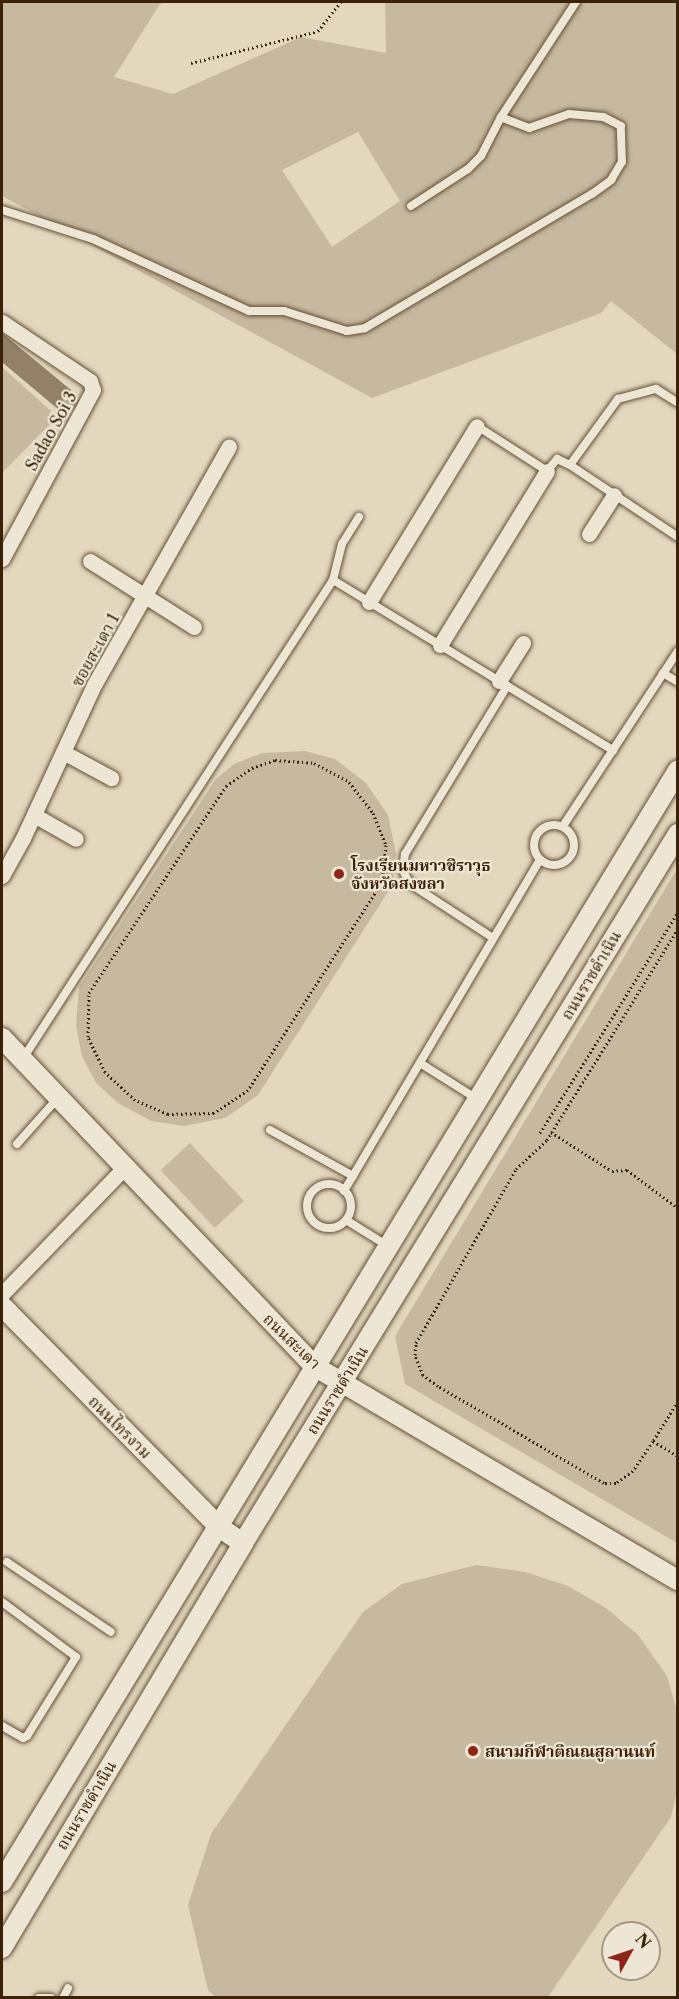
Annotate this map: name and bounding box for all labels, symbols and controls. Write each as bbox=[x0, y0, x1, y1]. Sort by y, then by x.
street label: Sadao Soi 3 bbox=[21, 388, 81, 474]
street label: ซอยสะเดา 1 bbox=[67, 610, 123, 690]
place label: โรงเรียนมหาวชิราวุธ จังหวัดสงขลา bbox=[351, 855, 491, 893]
marker: โรงเรียนมหาวชิราวุธ จังหวัดสงขลา bbox=[332, 867, 346, 881]
street label: ถนนราชดำเนิน bbox=[557, 927, 625, 1023]
street label: ถนนสะเดา bbox=[259, 1309, 325, 1373]
street label: ถนนราชดำเนิน bbox=[302, 1342, 372, 1438]
street label: ถนนไทรงาม bbox=[85, 1392, 155, 1462]
place label: สนามกีฬาติณณสูลานนท์ bbox=[485, 1741, 655, 1761]
marker: สนามกีฬาติณณสูลานนท์ bbox=[466, 1744, 480, 1758]
street label: ถนนราชดำเนิน bbox=[52, 1757, 120, 1853]
north arrow bbox=[601, 1921, 661, 1981]
text: N bbox=[631, 1929, 655, 1952]

